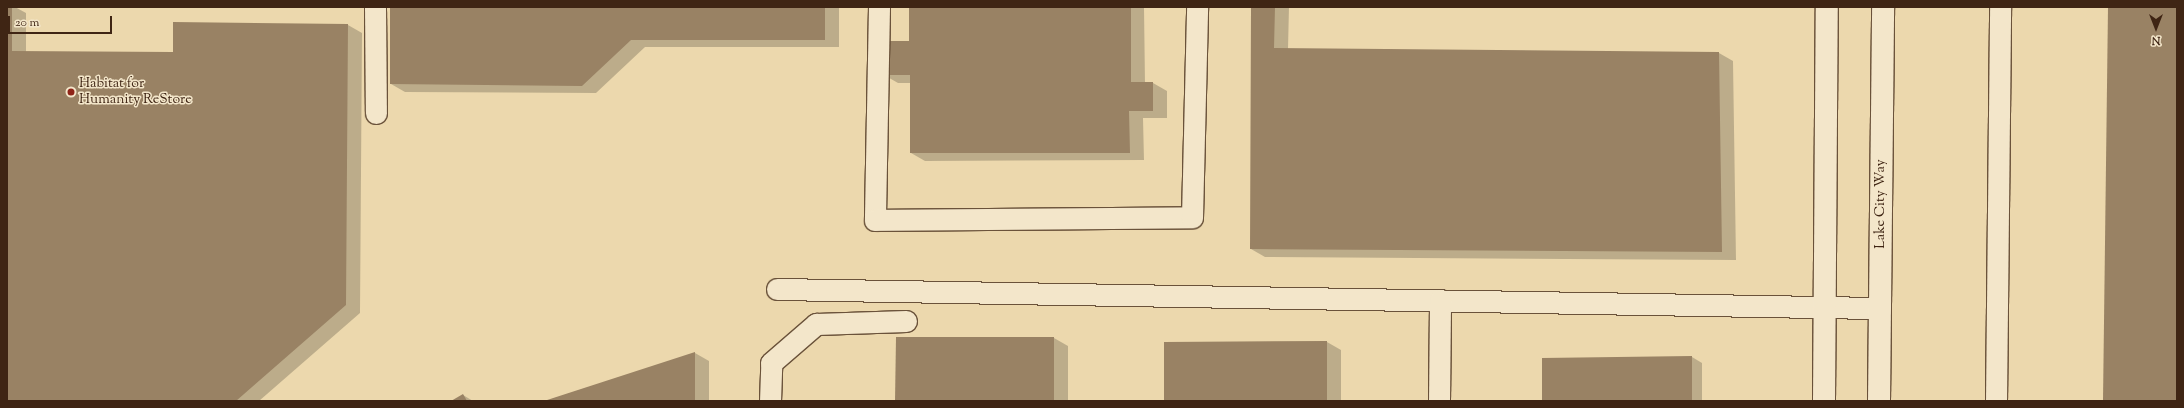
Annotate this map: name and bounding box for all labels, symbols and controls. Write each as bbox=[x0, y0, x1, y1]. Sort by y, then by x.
scale bar bbox=[10, 8, 114, 34]
north arrow bbox=[2136, 8, 2176, 48]
text: 20 m bbox=[15, 14, 39, 32]
text: N bbox=[2152, 32, 2160, 48]
place label: Habitat for Humanity ReStore bbox=[79, 76, 192, 108]
marker: Habitat for Humanity ReStore bbox=[66, 87, 76, 97]
street label: Lake City Way bbox=[1873, 159, 1889, 249]

